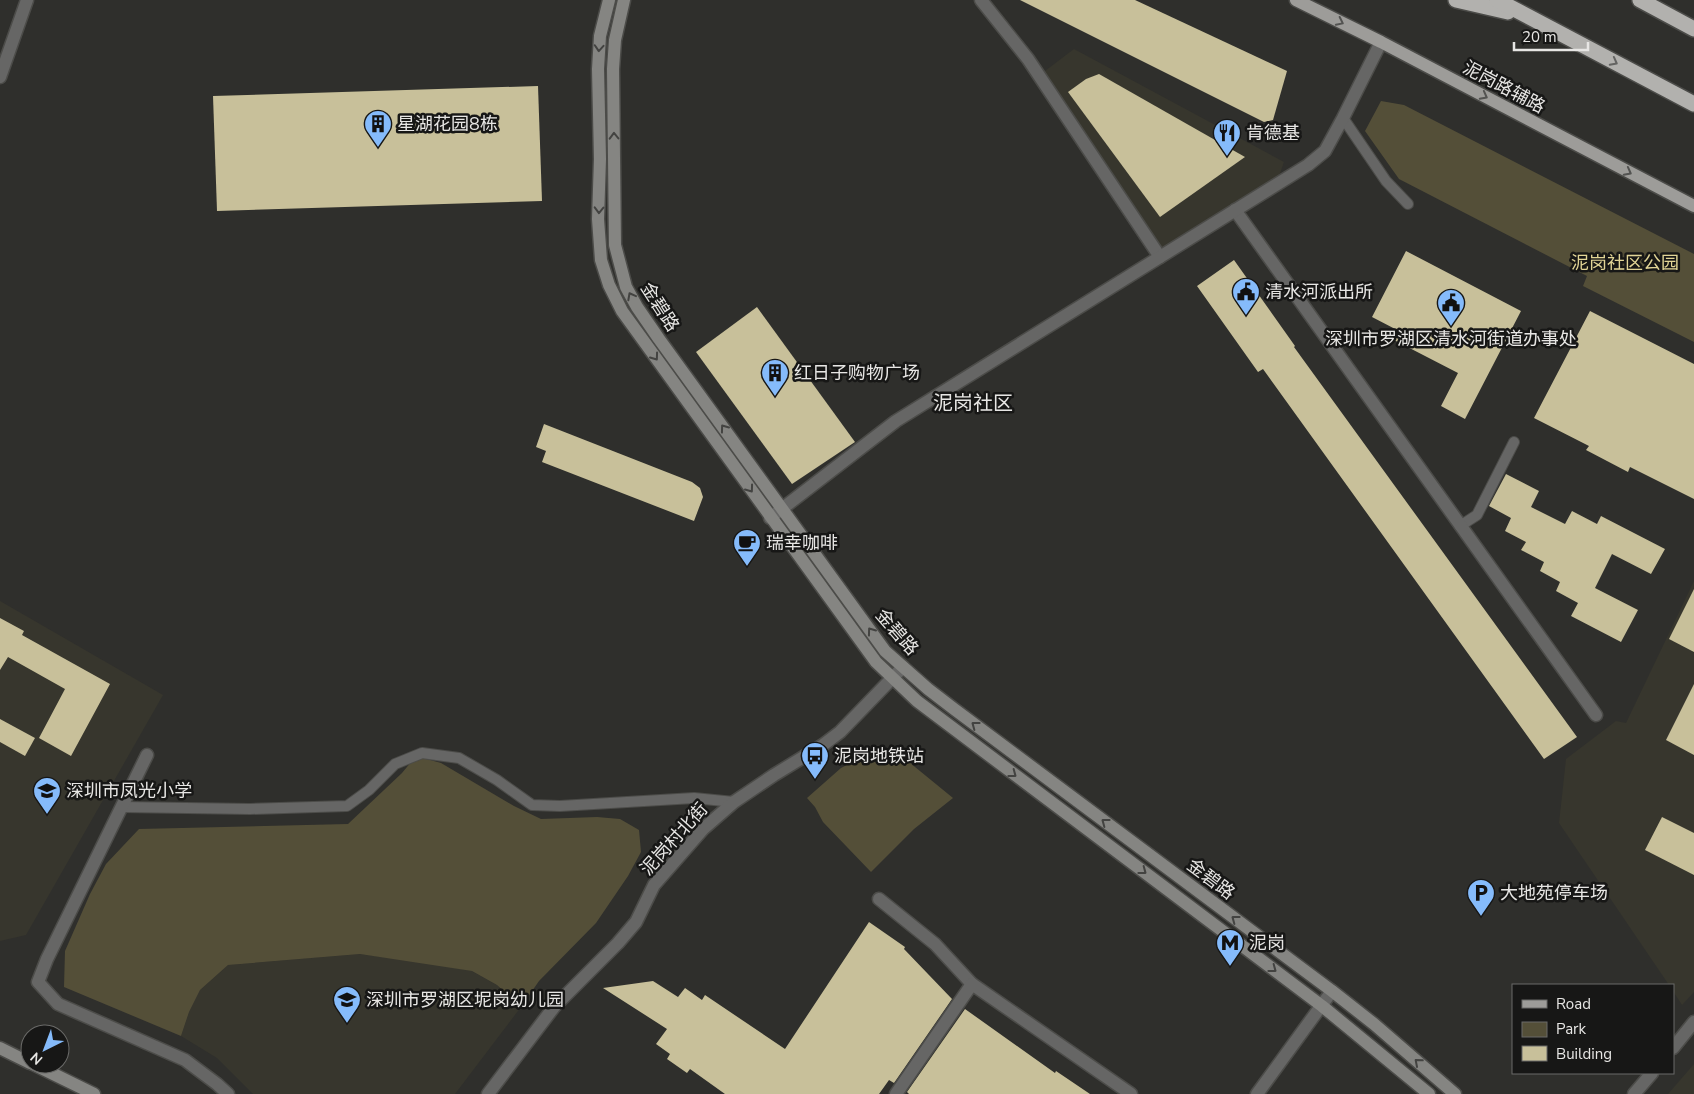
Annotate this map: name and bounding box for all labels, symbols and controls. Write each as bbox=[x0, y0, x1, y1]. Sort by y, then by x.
one-way arrow bbox=[1335, 16, 1344, 26]
scale bar bbox=[1514, 20, 1588, 52]
text: 20 m bbox=[1522, 27, 1557, 47]
one-way arrow bbox=[594, 44, 605, 52]
street label: 泥岗路辅路 bbox=[1459, 55, 1549, 119]
one-way arrow bbox=[1609, 56, 1618, 66]
one-way arrow bbox=[1479, 90, 1488, 100]
building icon: 星湖花园8栋 bbox=[363, 109, 393, 148]
place label: 星湖花园8栋 bbox=[397, 112, 498, 136]
restaurant icon: 肯德基 bbox=[1212, 118, 1242, 157]
place label: 肯德基 bbox=[1246, 121, 1300, 145]
one-way arrow bbox=[609, 132, 619, 140]
one-way arrow bbox=[1623, 165, 1632, 175]
one-way arrow bbox=[593, 206, 604, 214]
park label: 泥岗社区公园 bbox=[1571, 251, 1679, 275]
public building icon: 清水河派出所 bbox=[1231, 277, 1261, 316]
street label: 金碧路 bbox=[635, 278, 685, 336]
place label: 清水河派出所 bbox=[1265, 280, 1373, 304]
public building icon: 深圳市罗湖区清水河街道办事处 bbox=[1436, 288, 1466, 327]
one-way arrow bbox=[627, 292, 637, 301]
place label: 深圳市罗湖区清水河街道办事处 bbox=[1325, 327, 1577, 351]
one-way arrow bbox=[649, 351, 658, 361]
building icon: 红日子购物广场 bbox=[760, 358, 790, 397]
place label: 红日子购物广场 bbox=[794, 361, 920, 385]
district label: 泥岗社区 bbox=[933, 390, 1013, 417]
one-way arrow bbox=[721, 424, 730, 434]
one-way arrow bbox=[744, 484, 753, 493]
cafe icon: 瑞幸咖啡 bbox=[732, 528, 762, 567]
place label: 瑞幸咖啡 bbox=[766, 531, 838, 555]
street label: 金碧路 bbox=[870, 604, 924, 660]
one-way arrow bbox=[868, 627, 877, 637]
one-way arrow bbox=[972, 722, 981, 730]
bus stop icon: 泥岗地铁站 bbox=[800, 741, 830, 780]
place label: 泥岗地铁站 bbox=[834, 744, 924, 768]
one-way arrow bbox=[1007, 768, 1016, 776]
school or university icon: 深圳市凤光小学 bbox=[32, 776, 62, 815]
place label: 深圳市凤光小学 bbox=[66, 779, 192, 803]
street label: 泥岗村北街 bbox=[635, 798, 713, 880]
one-way arrow bbox=[1102, 819, 1111, 827]
street label: 金碧路 bbox=[1182, 853, 1240, 905]
one-way arrow bbox=[1137, 866, 1146, 874]
parking icon: 大地苑停车场 bbox=[1466, 878, 1496, 917]
place label: 大地苑停车场 bbox=[1500, 881, 1608, 905]
one-way arrow bbox=[1231, 916, 1241, 925]
metro station icon: 泥岗 bbox=[1215, 928, 1245, 967]
place label: 泥岗 bbox=[1249, 931, 1285, 955]
one-way arrow bbox=[1267, 963, 1277, 972]
legend bbox=[1512, 984, 1674, 1074]
school or university icon: 深圳市罗湖区坭岗幼儿园 bbox=[332, 985, 362, 1024]
place label: 深圳市罗湖区坭岗幼儿园 bbox=[366, 988, 564, 1012]
text: Road bbox=[1556, 994, 1591, 1014]
text: Park bbox=[1556, 1019, 1586, 1039]
north arrow bbox=[20, 1024, 70, 1074]
text: Building bbox=[1556, 1044, 1612, 1064]
text: N bbox=[26, 1048, 47, 1069]
one-way arrow bbox=[1415, 1059, 1424, 1068]

